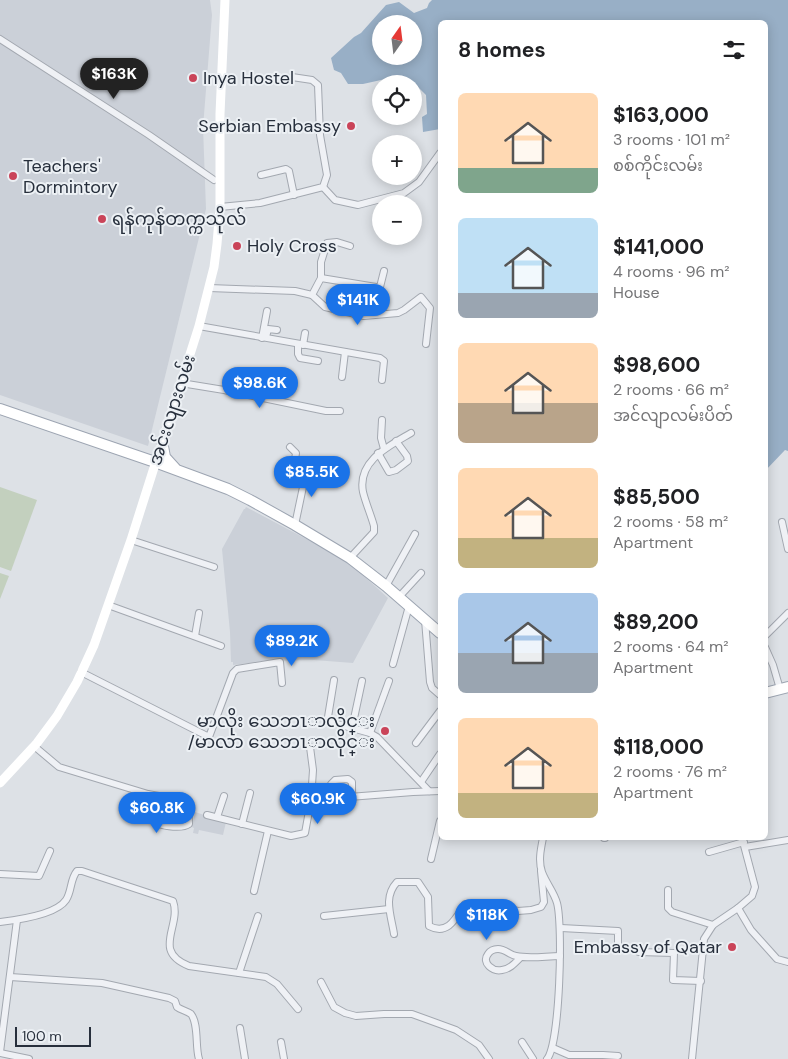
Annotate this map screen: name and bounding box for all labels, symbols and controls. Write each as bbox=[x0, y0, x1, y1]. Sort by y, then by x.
north arrow bbox=[372, 15, 422, 65]
map controls bbox=[372, 15, 422, 245]
text: 8 homes bbox=[458, 36, 546, 64]
icon: filters bbox=[720, 36, 748, 64]
pin: $163K bbox=[79, 58, 149, 100]
text: $163K bbox=[91, 63, 137, 84]
place label: Inya Hostel bbox=[203, 66, 294, 90]
marker: Inya Hostel bbox=[187, 72, 199, 84]
button: locate bbox=[372, 75, 422, 125]
text: $163,000 bbox=[613, 101, 709, 129]
icon: home bbox=[498, 113, 558, 173]
place label: Serbian Embassy bbox=[198, 114, 341, 138]
marker: Serbian Embassy bbox=[345, 120, 357, 132]
text: 3 rooms · 101 m² bbox=[613, 129, 730, 150]
button: + bbox=[372, 135, 422, 185]
place label: Teachers' Dormintory bbox=[23, 154, 118, 199]
text: စစ်ကိုင်းလမ်း bbox=[613, 155, 703, 176]
marker: Teachers' Dormintory bbox=[7, 170, 19, 182]
button: − bbox=[372, 195, 422, 245]
place label: ရန်ကုန်တက္ကသိုလ် bbox=[112, 205, 246, 234]
marker: ရန်ကုန်တက္ကသိုလ် bbox=[96, 213, 108, 225]
text: $141,000 bbox=[613, 233, 704, 261]
place label: Holy Cross bbox=[247, 234, 337, 258]
icon: home bbox=[498, 238, 558, 298]
marker: Holy Cross bbox=[231, 240, 243, 252]
text: 4 rooms · 96 m² bbox=[613, 261, 729, 282]
text: House bbox=[613, 282, 660, 303]
pin: $141K bbox=[323, 284, 393, 326]
text: $141K bbox=[337, 289, 379, 310]
street label: အင်းလျားလမ်း bbox=[142, 351, 204, 469]
text: $98,600 bbox=[613, 351, 700, 379]
icon: home bbox=[498, 363, 558, 423]
pin: $98.6K bbox=[219, 366, 301, 409]
text: $98.6K bbox=[233, 372, 287, 393]
text: 2 rooms · 66 m² bbox=[613, 379, 729, 400]
text: အင်လျာလမ်းပိတ် bbox=[613, 405, 733, 426]
pin: $85.5K bbox=[271, 456, 353, 498]
text: $85.5K bbox=[285, 461, 339, 482]
text: $85,500 bbox=[613, 483, 700, 511]
icon: home bbox=[498, 488, 558, 548]
text: 2 rooms · 58 m² bbox=[613, 511, 728, 532]
text: Apartment bbox=[613, 532, 693, 553]
text: $89,200 bbox=[613, 608, 699, 636]
icon: home bbox=[498, 613, 558, 673]
pin: $89.2K bbox=[251, 624, 333, 667]
text: $89.2K bbox=[266, 630, 318, 651]
text: 2 rooms · 64 m² bbox=[613, 636, 729, 657]
text: Apartment bbox=[613, 657, 693, 678]
place label: မာလိုး သေဘၤာလိုင္း /မာလာ သေဘၤာလိုင္း bbox=[188, 707, 375, 757]
marker: မာလိုး သေဘၤာလိုင္း /မာလာ သေဘၤာလိုင္း bbox=[379, 725, 391, 737]
text: $118,000 bbox=[613, 733, 704, 761]
icon: home bbox=[498, 738, 558, 798]
text: 2 rooms · 76 m² bbox=[613, 761, 727, 782]
pin: $60.9K bbox=[277, 782, 359, 825]
text: Apartment bbox=[613, 782, 693, 803]
text: $60.9K bbox=[291, 788, 345, 809]
pin: $60.8K bbox=[116, 792, 198, 834]
text: $60.8K bbox=[129, 797, 185, 818]
pin: $118K bbox=[452, 898, 522, 941]
text: $118K bbox=[466, 904, 508, 925]
place label: Embassy of Qatar bbox=[574, 935, 722, 959]
marker: Embassy of Qatar bbox=[726, 941, 738, 953]
scale bar bbox=[15, 1024, 91, 1047]
text: 100 m bbox=[22, 1027, 62, 1045]

